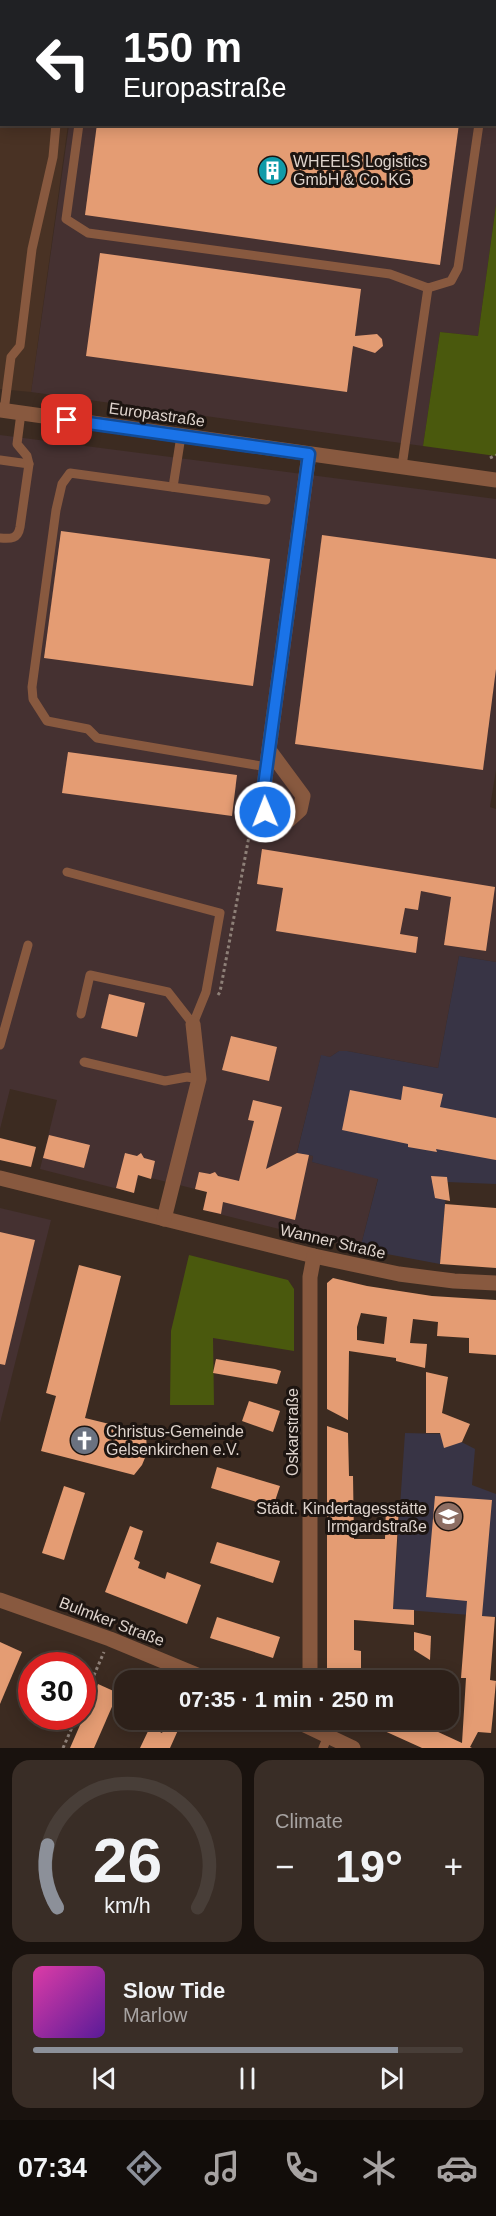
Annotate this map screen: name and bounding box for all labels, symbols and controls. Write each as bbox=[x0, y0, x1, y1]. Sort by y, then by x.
icon: left bbox=[24, 24, 102, 102]
text: 150 m bbox=[123, 24, 242, 71]
text: Europastraße bbox=[123, 73, 287, 103]
place label: WHEELS Logistics GmbH & Co. KG bbox=[293, 153, 427, 188]
building icon: WHEELS Logistics GmbH & Co. KG bbox=[256, 154, 288, 186]
pin bbox=[41, 394, 92, 445]
street label: Europastraße bbox=[108, 399, 206, 430]
icon: arrive bbox=[50, 403, 83, 436]
position arrow bbox=[233, 780, 297, 844]
street label: Wanner Straße bbox=[278, 1221, 387, 1262]
street label: Oskarstraße bbox=[284, 1388, 301, 1476]
place label: Christus-Gemeinde Gelsenkirchen e.V. bbox=[106, 1423, 244, 1458]
church icon: Christus-Gemeinde Gelsenkirchen e.V. bbox=[69, 1424, 101, 1456]
place label: Städt. Kindertagesstätte Irmgardstraße bbox=[256, 1500, 427, 1535]
school or university icon: Städt. Kindertagesstätte Irmgardstraße bbox=[432, 1501, 464, 1533]
street label: Bulmker Straße bbox=[57, 1594, 167, 1649]
speed limit sign: 30 bbox=[18, 1652, 96, 1730]
text: 07:35 · 1 min · 250 m bbox=[179, 1687, 394, 1712]
text: Climate bbox=[275, 1810, 343, 1832]
text: 26 bbox=[92, 1826, 162, 1895]
text: 19° bbox=[335, 1841, 403, 1892]
text: − bbox=[275, 1848, 294, 1885]
text: + bbox=[444, 1848, 463, 1885]
text: km/h bbox=[104, 1894, 150, 1918]
text: Slow Tide bbox=[123, 1978, 225, 2003]
text: Marlow bbox=[123, 2004, 187, 2026]
icon: previous bbox=[88, 2062, 121, 2095]
icon: pause bbox=[231, 2062, 264, 2095]
icon: next bbox=[375, 2062, 408, 2095]
icon: directions bbox=[123, 2147, 165, 2189]
icon: music bbox=[201, 2147, 243, 2189]
icon: phone bbox=[280, 2147, 322, 2189]
icon: climate bbox=[358, 2147, 400, 2189]
icon: car bbox=[436, 2147, 478, 2189]
text: 07:34 bbox=[18, 2153, 87, 2183]

